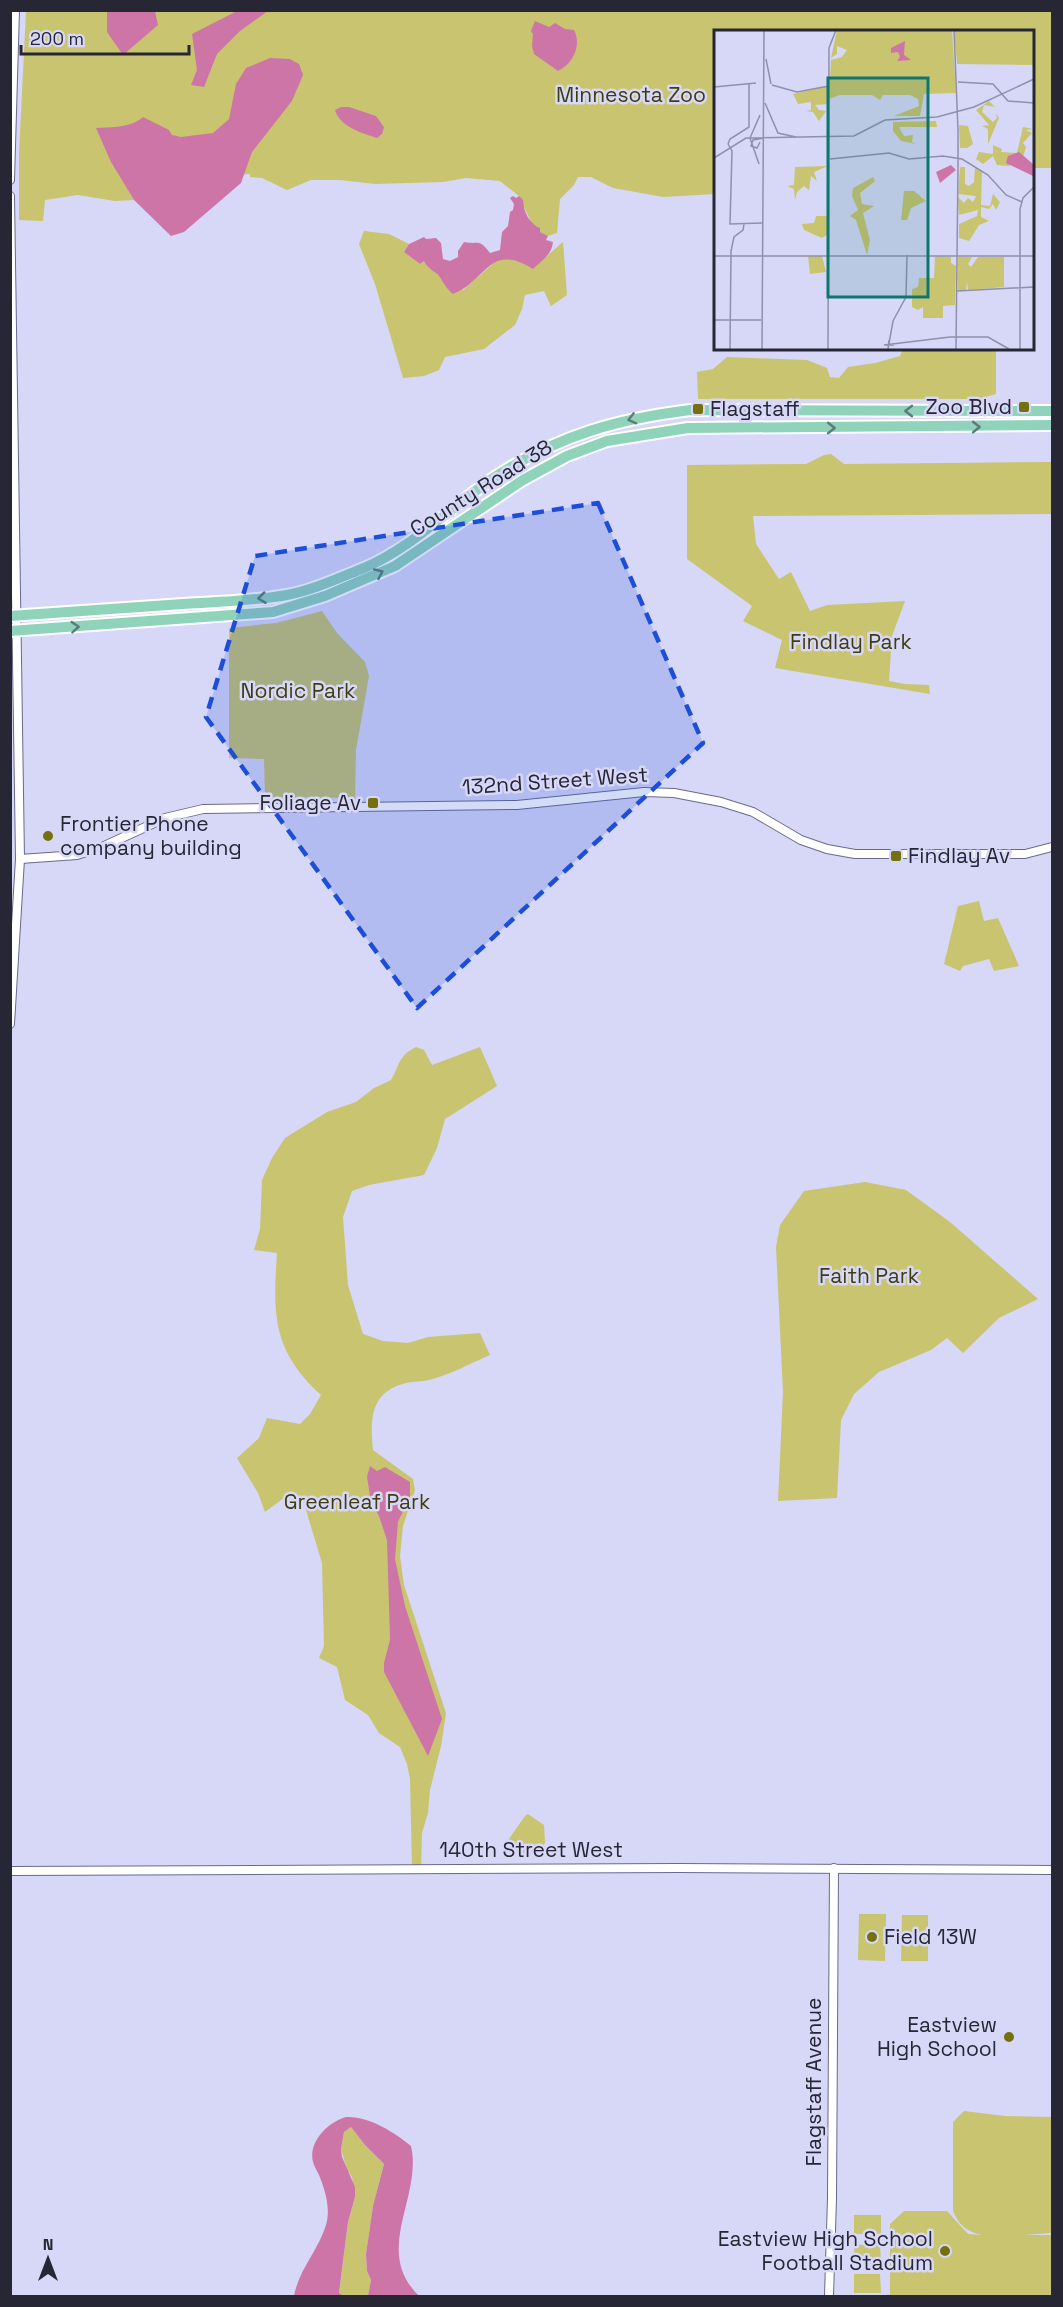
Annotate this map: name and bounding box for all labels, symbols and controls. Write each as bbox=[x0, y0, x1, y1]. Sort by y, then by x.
scale bar bbox=[21, 18, 189, 56]
text: 200 m bbox=[30, 27, 84, 50]
inset map bbox=[714, 30, 1033, 350]
park label: Minnesota Zoo bbox=[556, 81, 706, 108]
place label: Zoo Blvd bbox=[925, 393, 1012, 420]
place label: Flagstaff bbox=[710, 395, 800, 422]
marker: Zoo Blvd bbox=[1017, 400, 1031, 414]
marker: Flagstaff bbox=[691, 402, 705, 416]
one-way arrow bbox=[905, 405, 914, 417]
one-way arrow bbox=[627, 411, 637, 424]
one-way arrow bbox=[826, 421, 835, 434]
one-way arrow bbox=[971, 421, 980, 433]
street label: County Road 38 bbox=[405, 433, 557, 542]
one-way arrow bbox=[372, 569, 383, 581]
one-way arrow bbox=[258, 592, 267, 604]
one-way arrow bbox=[71, 620, 80, 633]
park label: Findlay Park bbox=[790, 628, 912, 655]
park label: Nordic Park bbox=[241, 677, 355, 704]
street label: 132nd Street West bbox=[461, 761, 649, 800]
place label: Foliage Av bbox=[260, 789, 361, 816]
marker: Foliage Av bbox=[366, 796, 380, 810]
place label: Frontier Phone company building bbox=[60, 810, 242, 861]
marker: Frontier Phone company building bbox=[41, 829, 55, 843]
place label: Findlay Av bbox=[908, 842, 1010, 869]
marker: Findlay Av bbox=[889, 849, 903, 863]
park label: Faith Park bbox=[819, 1262, 919, 1289]
park label: Greenleaf Park bbox=[284, 1488, 430, 1515]
street label: 140th Street West bbox=[439, 1836, 623, 1863]
place label: Field 13W bbox=[884, 1923, 977, 1950]
marker: Field 13W bbox=[865, 1930, 879, 1944]
street label: Flagstaff Avenue bbox=[800, 1998, 827, 2166]
place label: Eastview High School bbox=[877, 2011, 997, 2062]
marker: Eastview High School bbox=[1002, 2030, 1016, 2044]
place label: Eastview High School Football Stadium bbox=[718, 2225, 933, 2276]
north arrow bbox=[18, 2229, 78, 2289]
text: N bbox=[43, 2234, 53, 2255]
marker: Eastview High School Football Stadium bbox=[938, 2244, 952, 2258]

